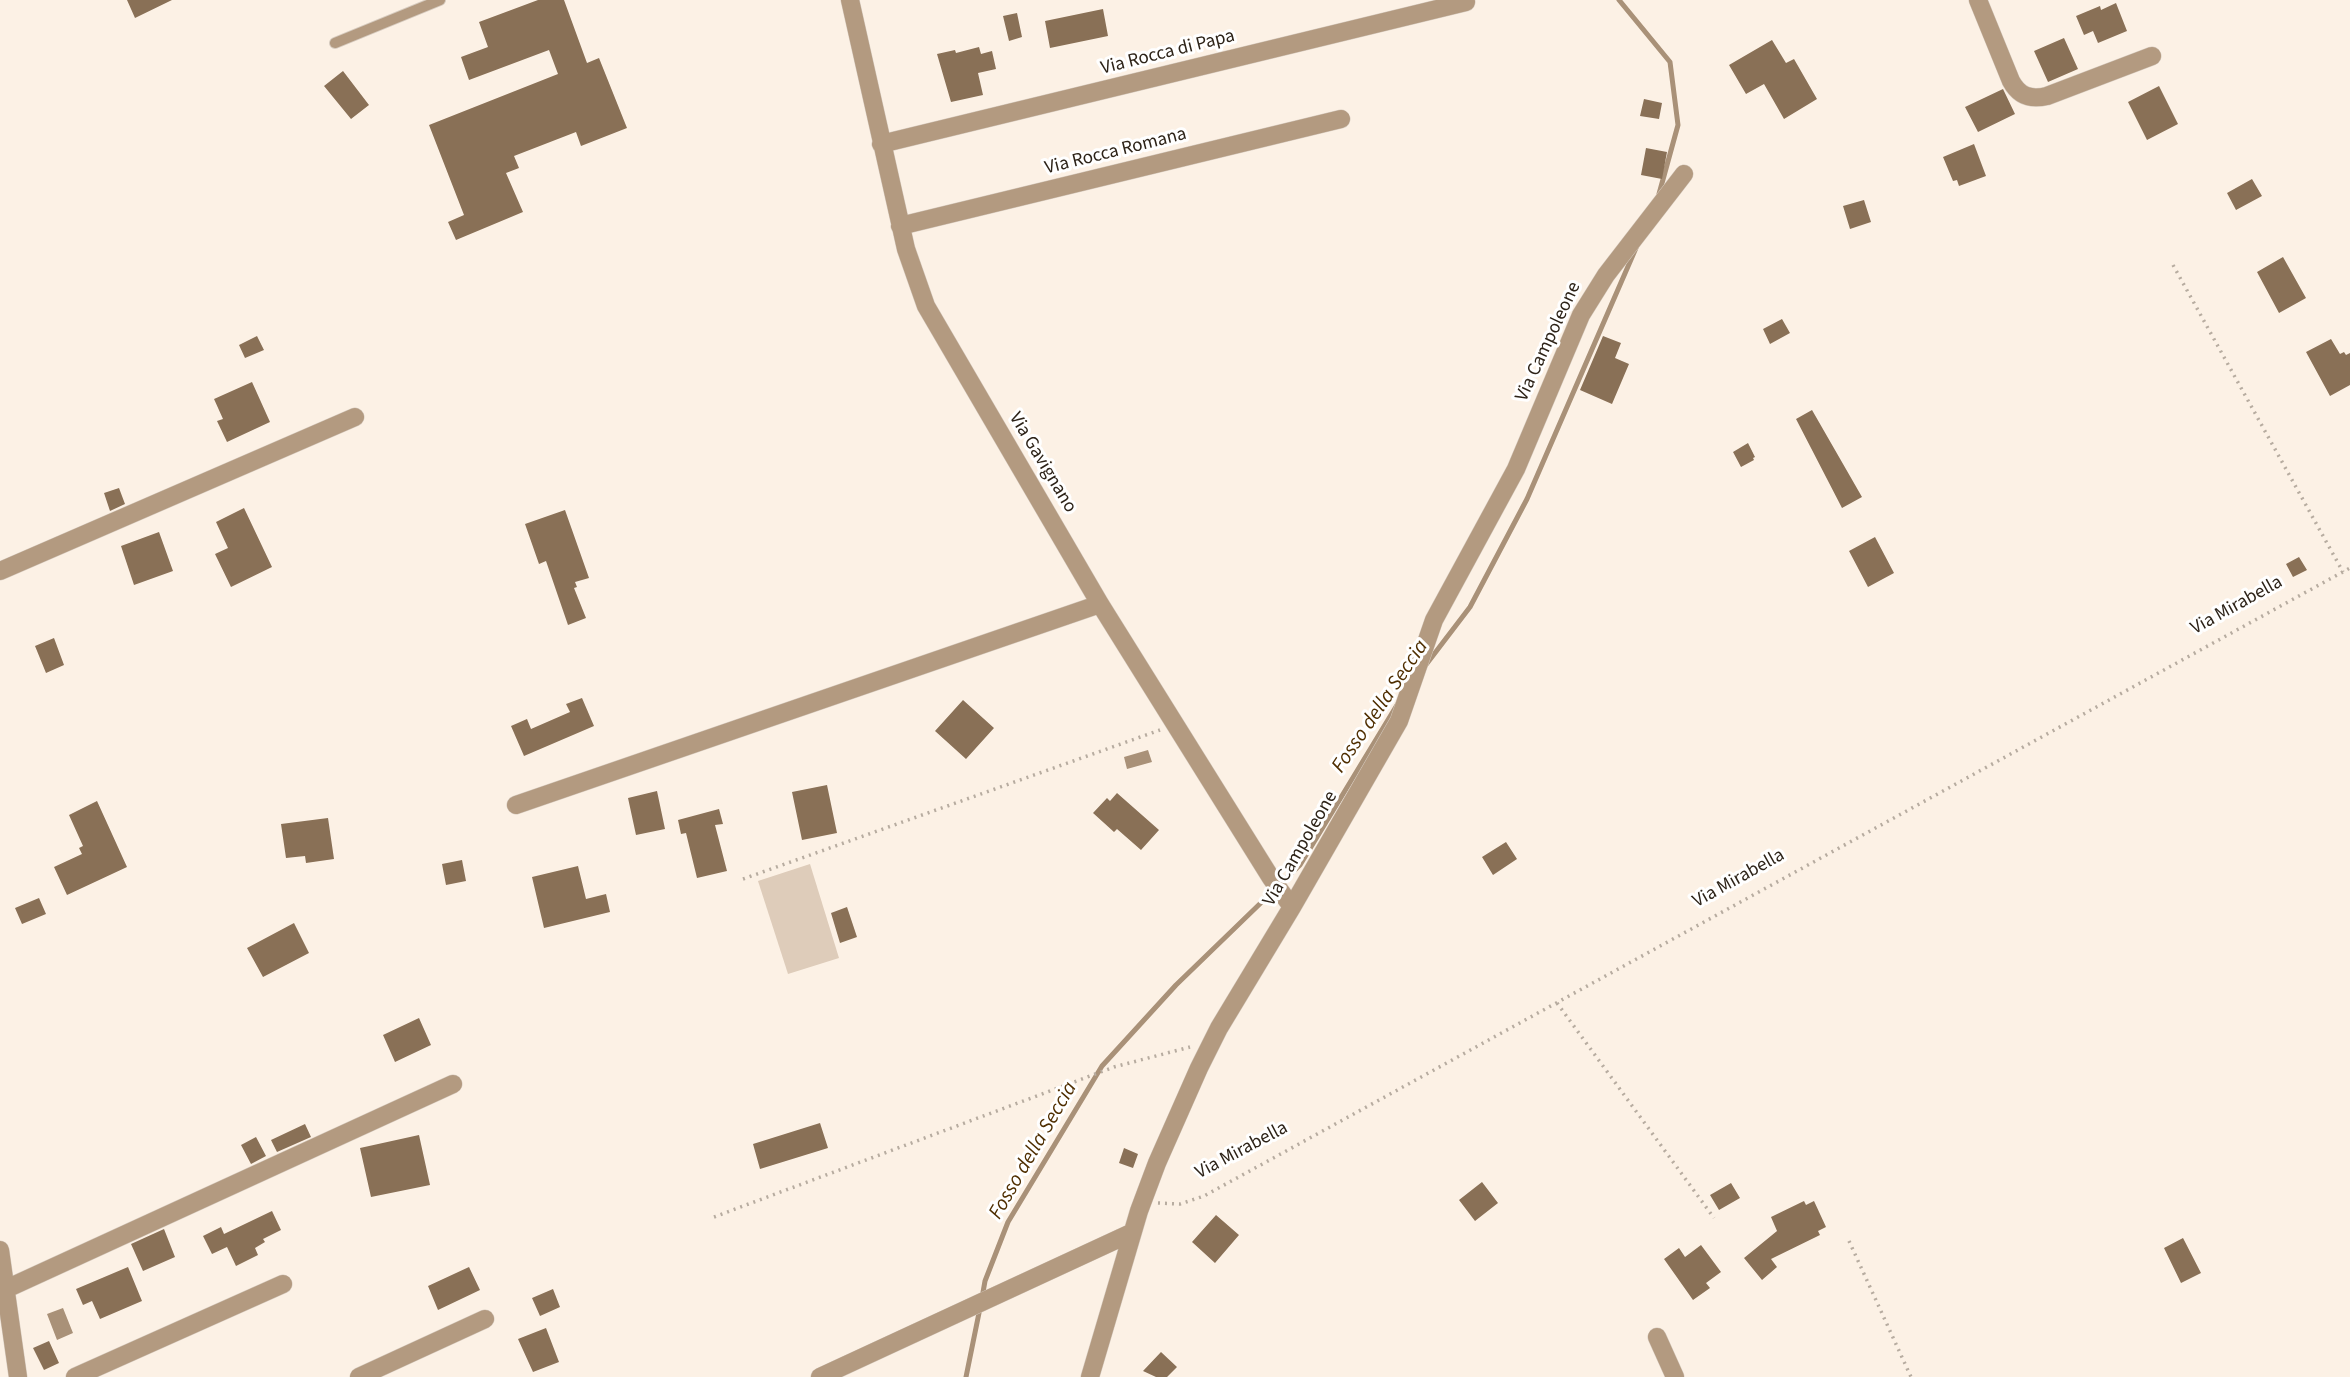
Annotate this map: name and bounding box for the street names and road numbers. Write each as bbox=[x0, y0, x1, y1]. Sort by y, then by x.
street label: Via Rocca di Papa bbox=[1099, 25, 1237, 81]
street label: Via Rocca Romana bbox=[1043, 123, 1189, 181]
street label: Via Campoleone bbox=[1511, 279, 1587, 405]
street label: Via Gavignano bbox=[1003, 409, 1081, 517]
street label: Via Mirabella bbox=[2187, 571, 2287, 641]
street label: Via Campoleone bbox=[1259, 787, 1343, 911]
street label: Via Mirabella bbox=[1689, 844, 1789, 914]
street label: Via Mirabella bbox=[1192, 1117, 1292, 1185]

